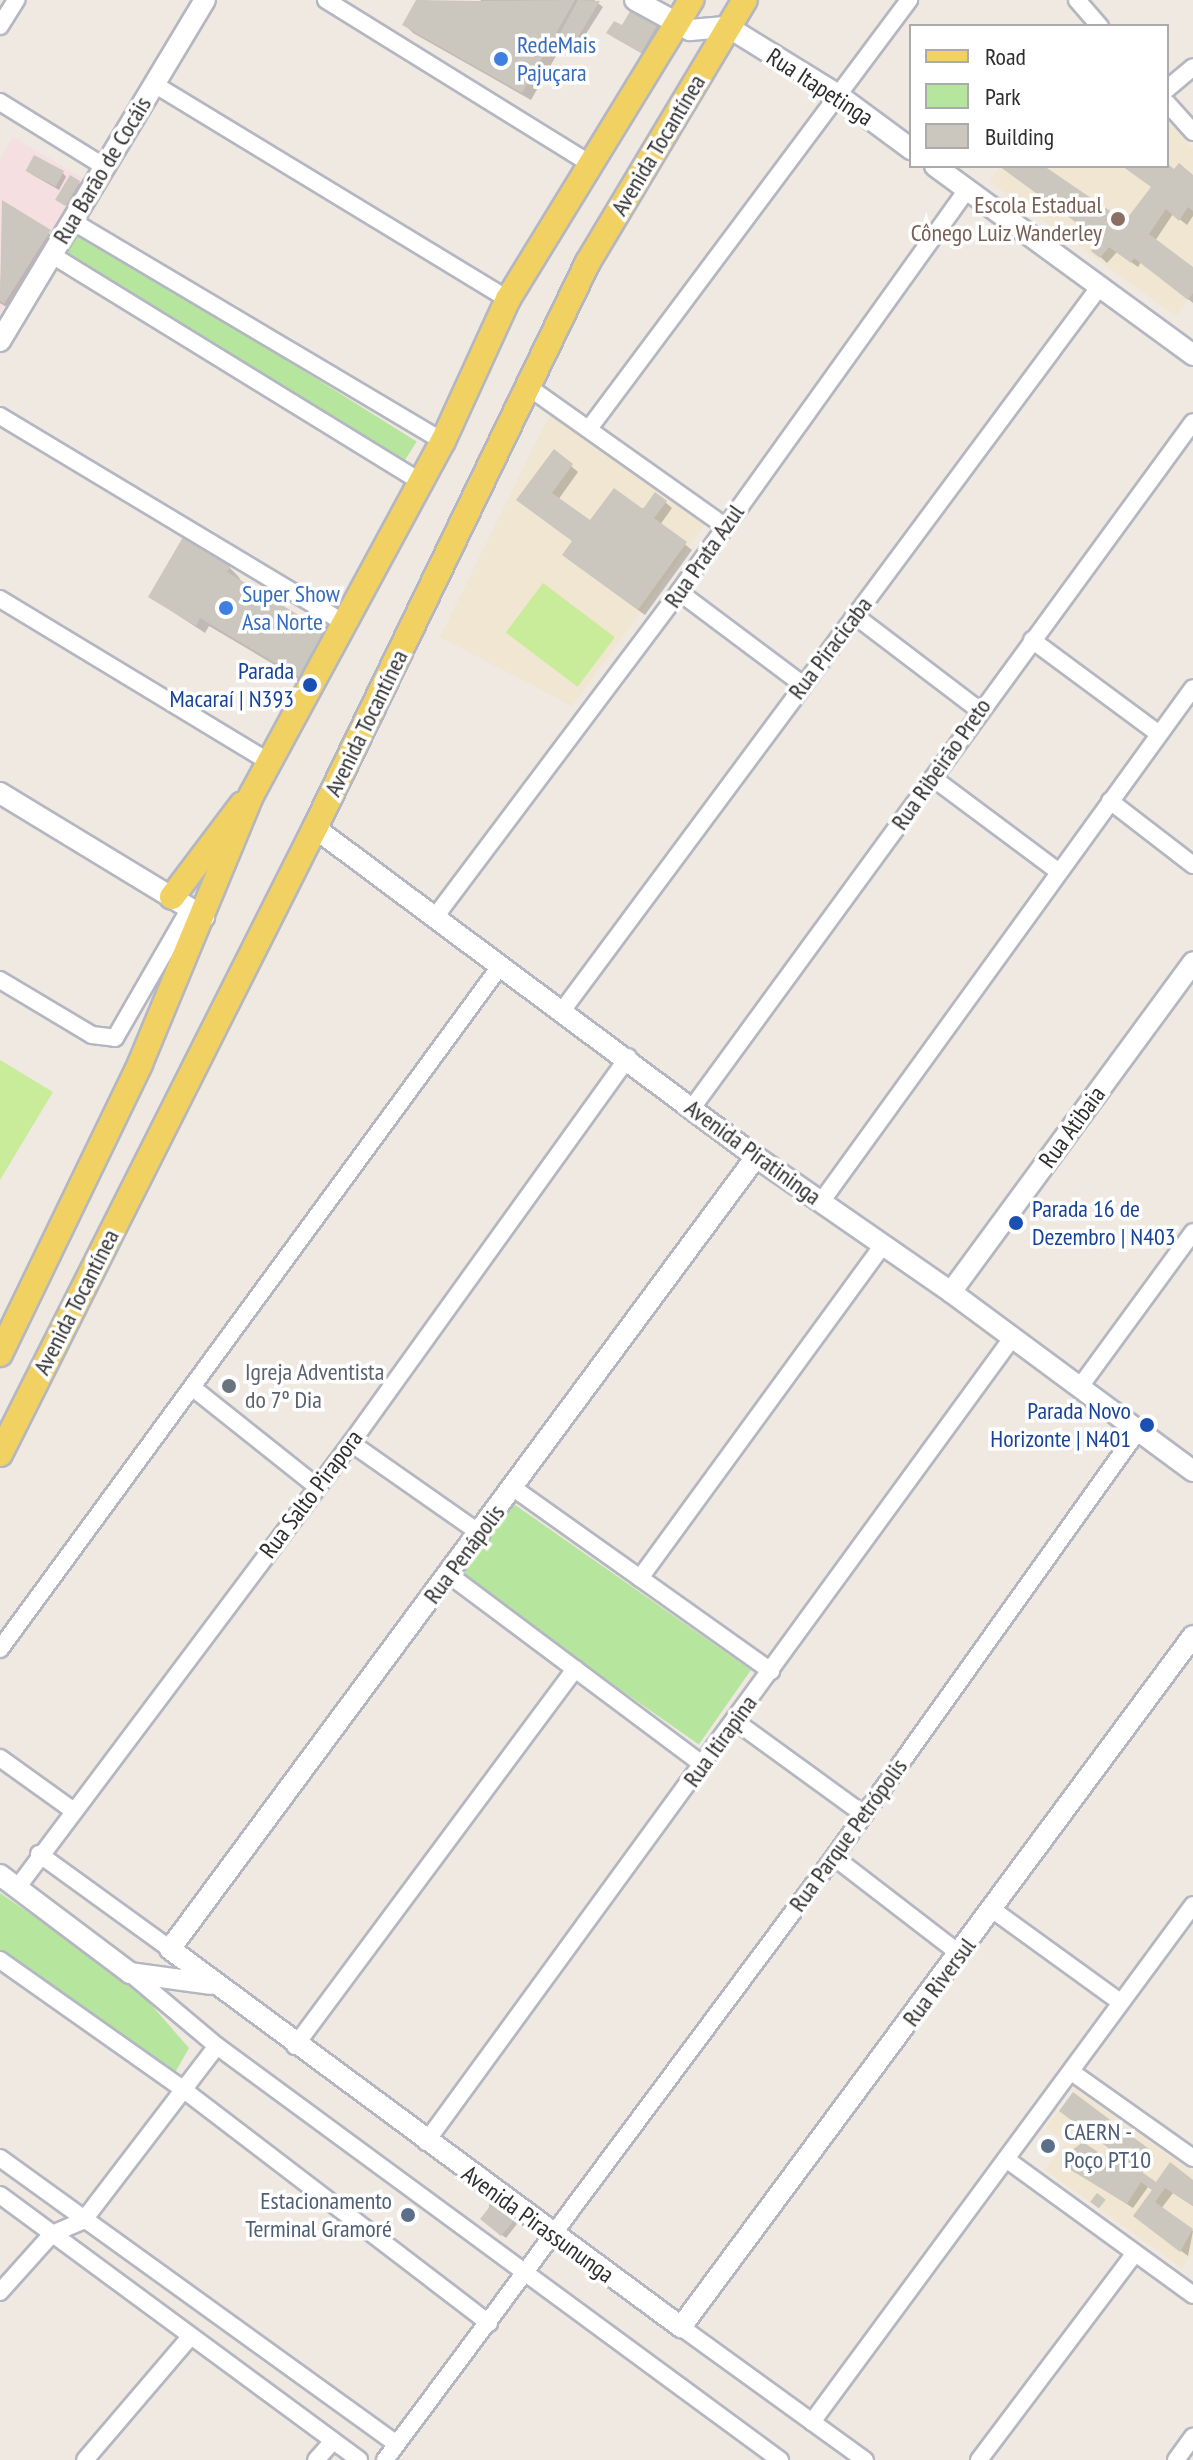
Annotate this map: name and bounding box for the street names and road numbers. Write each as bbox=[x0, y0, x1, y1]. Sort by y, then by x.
street label: Rua Itapetinga bbox=[761, 42, 879, 132]
street label: Avenida Tocantínea bbox=[605, 69, 711, 221]
street label: Rua Barão de Cocáis bbox=[47, 91, 157, 249]
street label: Rua Prata Azul bbox=[658, 499, 750, 613]
street label: Rua Piracicaba bbox=[782, 591, 878, 705]
street label: Avenida Tocantínea bbox=[318, 645, 414, 801]
street label: Rua Ribeirão Preto bbox=[885, 693, 997, 835]
street label: Rua Atibaia bbox=[1033, 1080, 1111, 1174]
street label: Avenida Piratininga bbox=[679, 1093, 827, 1211]
street label: Avenida Tocantínea bbox=[27, 1224, 125, 1380]
street label: Rua Salto Pirapora bbox=[253, 1424, 369, 1564]
street label: Rua Penápolis bbox=[417, 1499, 511, 1609]
street label: Rua Itirapina bbox=[677, 1690, 763, 1792]
street label: Rua Parque Petrópolis bbox=[783, 1753, 913, 1917]
street label: Rua Riversul bbox=[896, 1932, 982, 2032]
street label: Avenida Pirassununga bbox=[456, 2159, 620, 2289]

